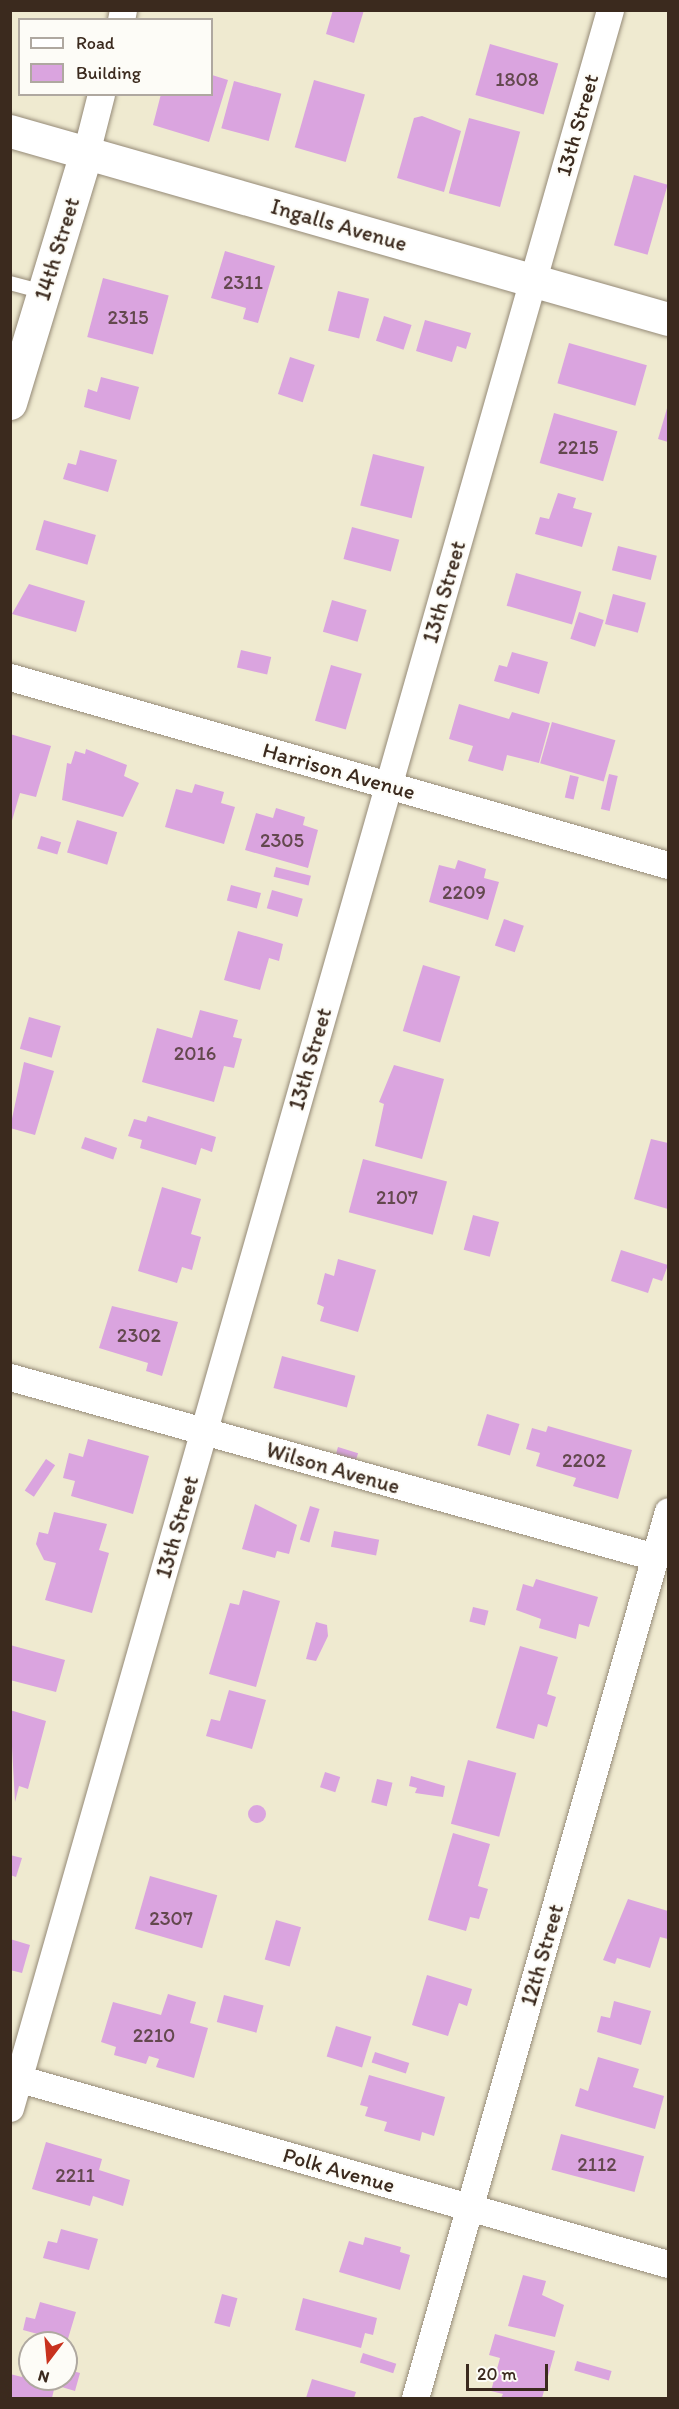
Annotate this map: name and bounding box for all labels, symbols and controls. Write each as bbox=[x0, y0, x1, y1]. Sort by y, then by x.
legend bbox=[18, 18, 213, 96]
text: Road bbox=[76, 32, 115, 54]
text: Building bbox=[76, 62, 141, 84]
house number: 1808 bbox=[495, 67, 539, 91]
street label: 13th Street bbox=[550, 71, 604, 179]
street label: Ingalls Avenue bbox=[268, 193, 410, 257]
street label: 14th Street bbox=[29, 194, 85, 304]
house number: 2311 bbox=[223, 270, 263, 294]
house number: 2315 bbox=[107, 305, 149, 329]
house number: 2215 bbox=[558, 435, 598, 459]
street label: 13th Street bbox=[417, 538, 471, 646]
street label: Harrison Avenue bbox=[260, 737, 418, 805]
house number: 2305 bbox=[260, 828, 304, 852]
house number: 2209 bbox=[442, 880, 486, 904]
street label: 13th Street bbox=[283, 1005, 337, 1113]
house number: 2016 bbox=[174, 1041, 216, 1065]
house number: 2107 bbox=[376, 1185, 418, 1209]
house number: 2302 bbox=[117, 1323, 161, 1347]
street label: Wilson Avenue bbox=[263, 1436, 403, 1500]
house number: 2202 bbox=[562, 1448, 606, 1472]
street label: 13th Street bbox=[150, 1473, 204, 1581]
street label: 12th Street bbox=[515, 1901, 569, 2009]
house number: 2307 bbox=[149, 1906, 193, 1930]
house number: 2210 bbox=[133, 2023, 175, 2047]
street label: Polk Avenue bbox=[280, 2142, 398, 2198]
house number: 2112 bbox=[577, 2152, 617, 2176]
house number: 2211 bbox=[55, 2163, 95, 2187]
north arrow bbox=[18, 2331, 78, 2391]
scale bar bbox=[469, 2352, 552, 2390]
text: 20 m bbox=[477, 2363, 517, 2385]
text: N bbox=[36, 2366, 51, 2387]

